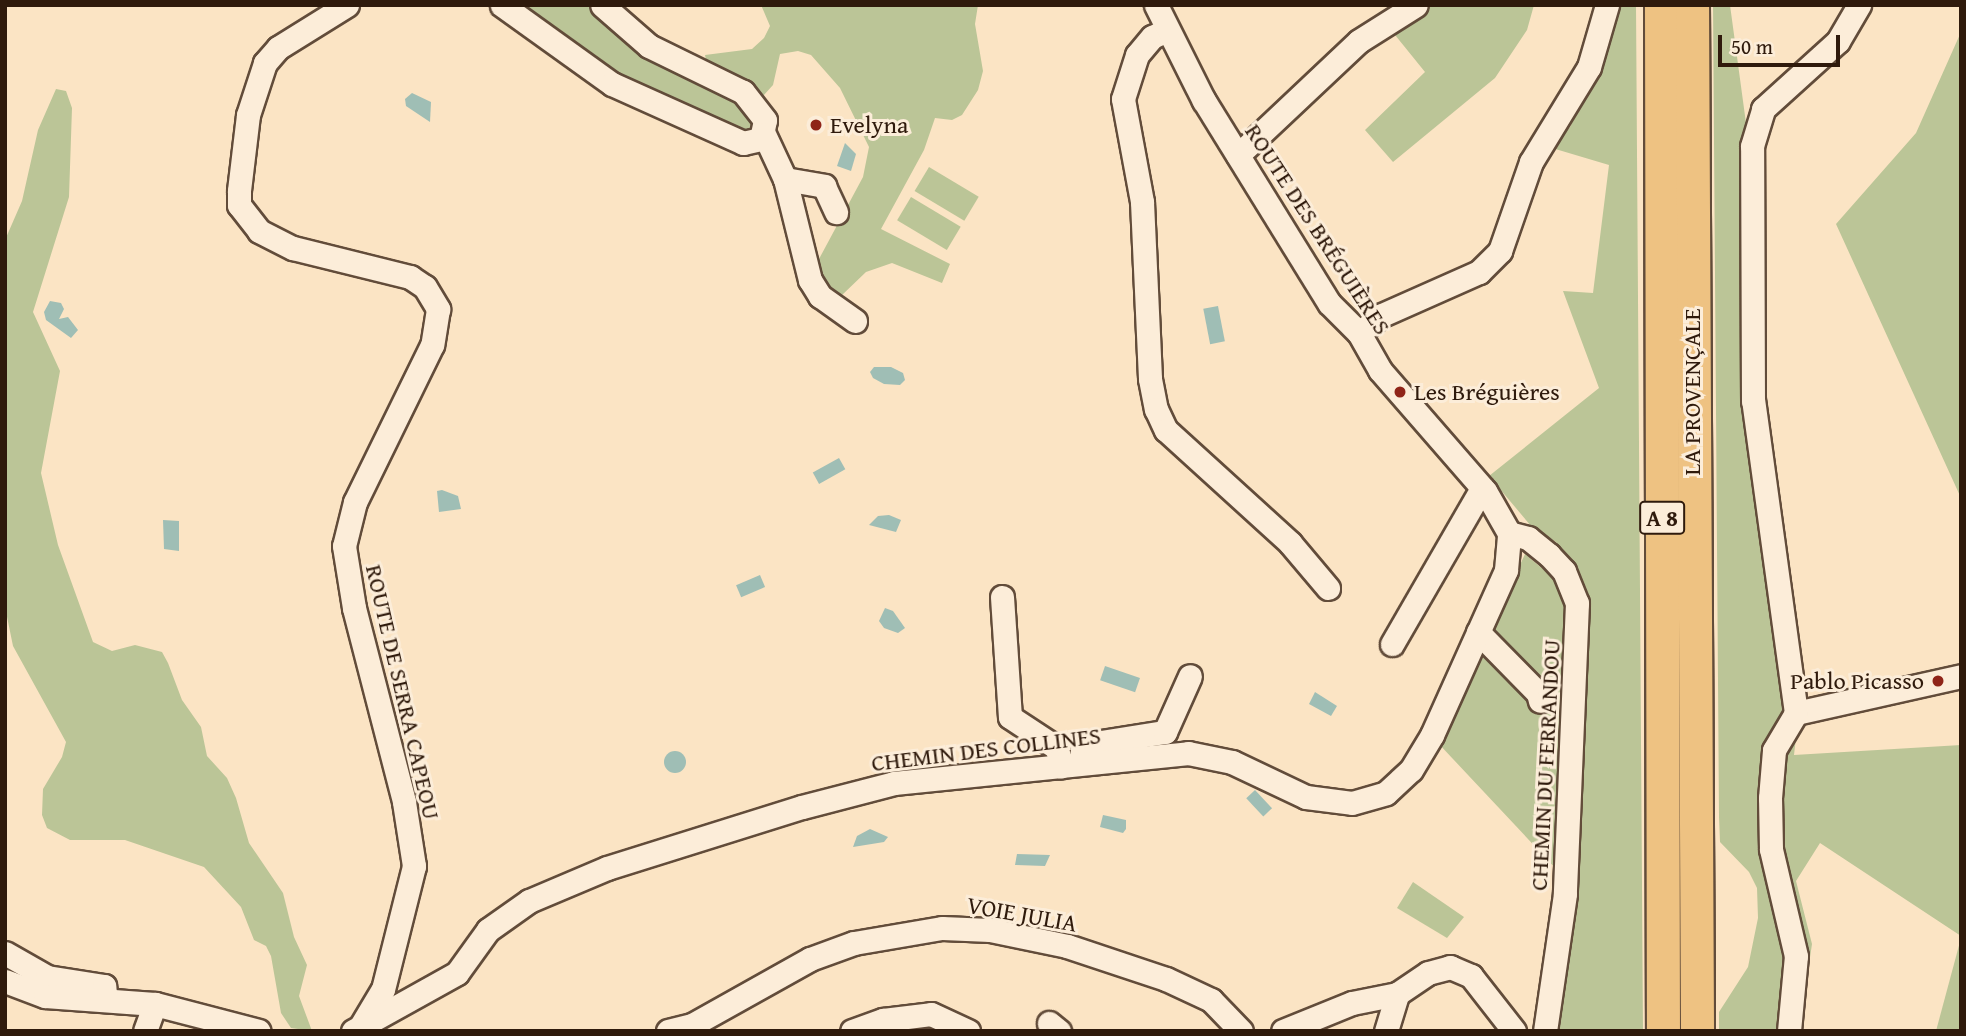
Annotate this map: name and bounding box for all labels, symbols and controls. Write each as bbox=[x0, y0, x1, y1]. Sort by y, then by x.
scale bar bbox=[1721, 21, 1843, 65]
text: 50 m bbox=[1731, 31, 1773, 62]
place label: Evelyna bbox=[830, 111, 908, 139]
marker: Evelyna bbox=[808, 117, 824, 133]
street label: ROUTE DES BRÉGUIÈRES bbox=[1239, 118, 1397, 340]
street label: LA PROVENÇALE bbox=[1678, 308, 1706, 476]
place label: Les Bréguières bbox=[1414, 378, 1560, 406]
marker: Les Bréguières bbox=[1392, 384, 1408, 400]
road number: A 8 bbox=[1638, 498, 1686, 538]
street label: ROUTE DE SERRA CAPEOU bbox=[360, 562, 446, 822]
street label: CHEMIN DU FERRANDOU bbox=[1524, 639, 1566, 891]
place label: Pablo Picasso bbox=[1790, 667, 1924, 695]
marker: Pablo Picasso bbox=[1930, 673, 1946, 689]
street label: CHEMIN DES COLLINES bbox=[870, 721, 1102, 777]
street label: VOIE JULIA bbox=[965, 890, 1079, 938]

